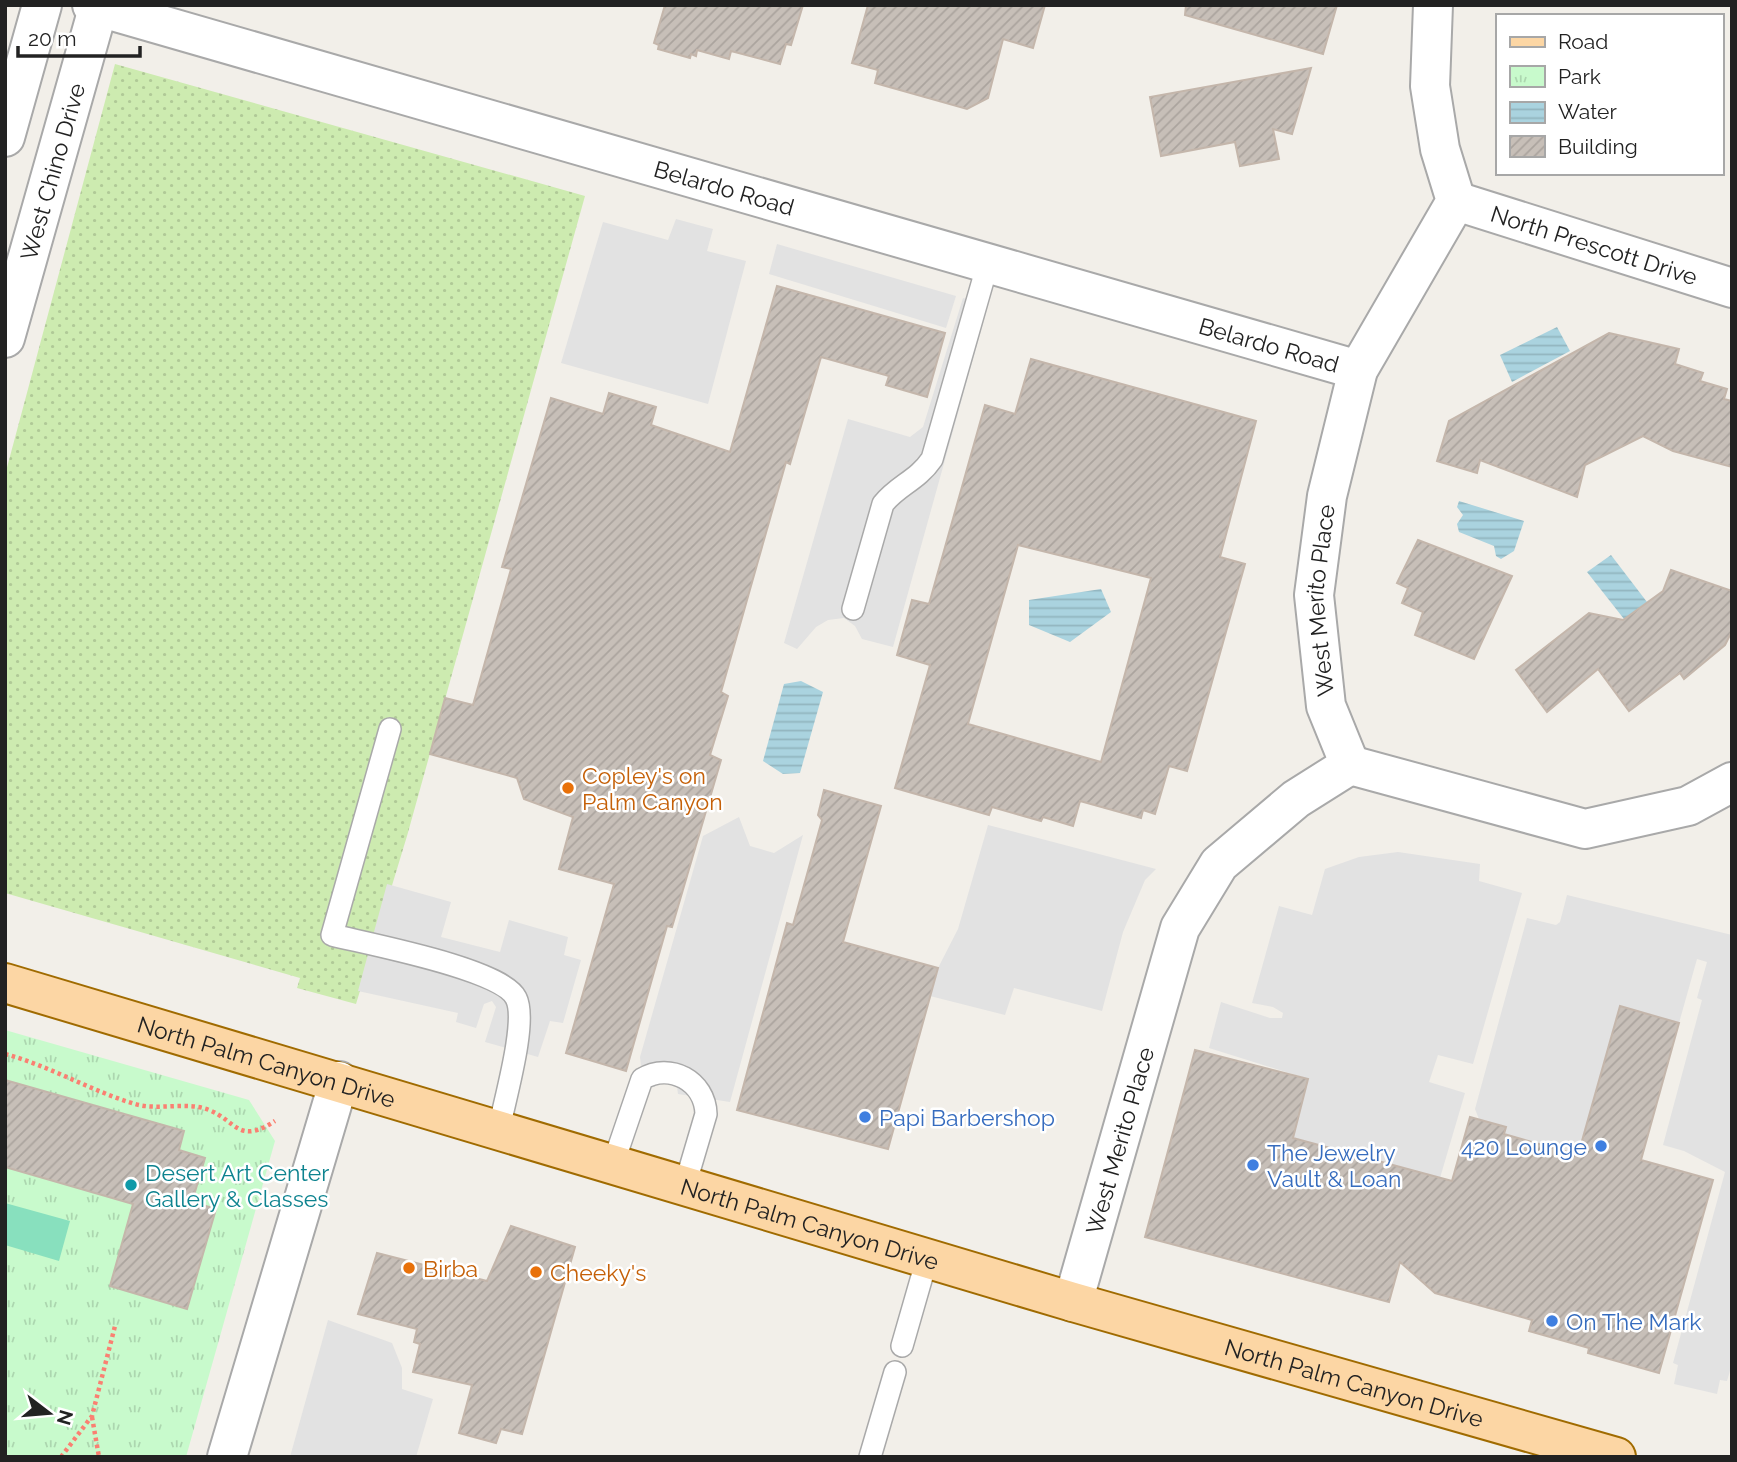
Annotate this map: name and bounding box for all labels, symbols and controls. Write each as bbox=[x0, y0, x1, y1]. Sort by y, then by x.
scale bar bbox=[18, 14, 140, 58]
legend bbox=[1496, 14, 1723, 175]
text: 20 m bbox=[28, 26, 76, 51]
text: Road bbox=[1558, 29, 1608, 54]
text: Park bbox=[1558, 64, 1601, 89]
street label: West Chino Drive bbox=[14, 80, 90, 263]
text: Water bbox=[1558, 99, 1617, 124]
text: Building bbox=[1558, 134, 1638, 159]
street label: Belardo Road bbox=[651, 154, 797, 220]
street label: North Prescott Drive bbox=[1488, 199, 1701, 290]
street label: Belardo Road bbox=[1196, 311, 1342, 377]
street label: West Merito Place bbox=[1301, 503, 1339, 698]
place label: Copley's on Palm Canyon bbox=[582, 762, 723, 815]
marker: Copley's on Palm Canyon bbox=[560, 780, 576, 796]
street label: North Palm Canyon Drive bbox=[134, 1010, 399, 1112]
street label: West Merito Place bbox=[1080, 1044, 1159, 1237]
place label: Papi Barbershop bbox=[879, 1104, 1055, 1131]
marker: Papi Barbershop bbox=[857, 1109, 873, 1125]
place label: 420 Lounge bbox=[1461, 1133, 1587, 1160]
marker: 420 Lounge bbox=[1593, 1138, 1609, 1154]
place label: The Jewelry Vault & Loan bbox=[1267, 1139, 1401, 1192]
marker: The Jewelry Vault & Loan bbox=[1245, 1157, 1261, 1173]
place label: Desert Art Center Gallery & Classes bbox=[145, 1159, 329, 1212]
street label: North Palm Canyon Drive bbox=[678, 1172, 942, 1275]
marker: Desert Art Center Gallery & Classes bbox=[123, 1177, 139, 1193]
place label: Birba bbox=[423, 1255, 478, 1282]
place label: Cheeky's bbox=[550, 1259, 646, 1286]
marker: Birba bbox=[401, 1260, 417, 1276]
marker: Cheeky's bbox=[528, 1264, 544, 1280]
place label: On The Mark bbox=[1566, 1308, 1701, 1335]
marker: On The Mark bbox=[1544, 1313, 1560, 1329]
street label: North Palm Canyon Drive bbox=[1222, 1333, 1487, 1432]
north arrow bbox=[14, 1378, 84, 1448]
text: N bbox=[53, 1408, 78, 1428]

